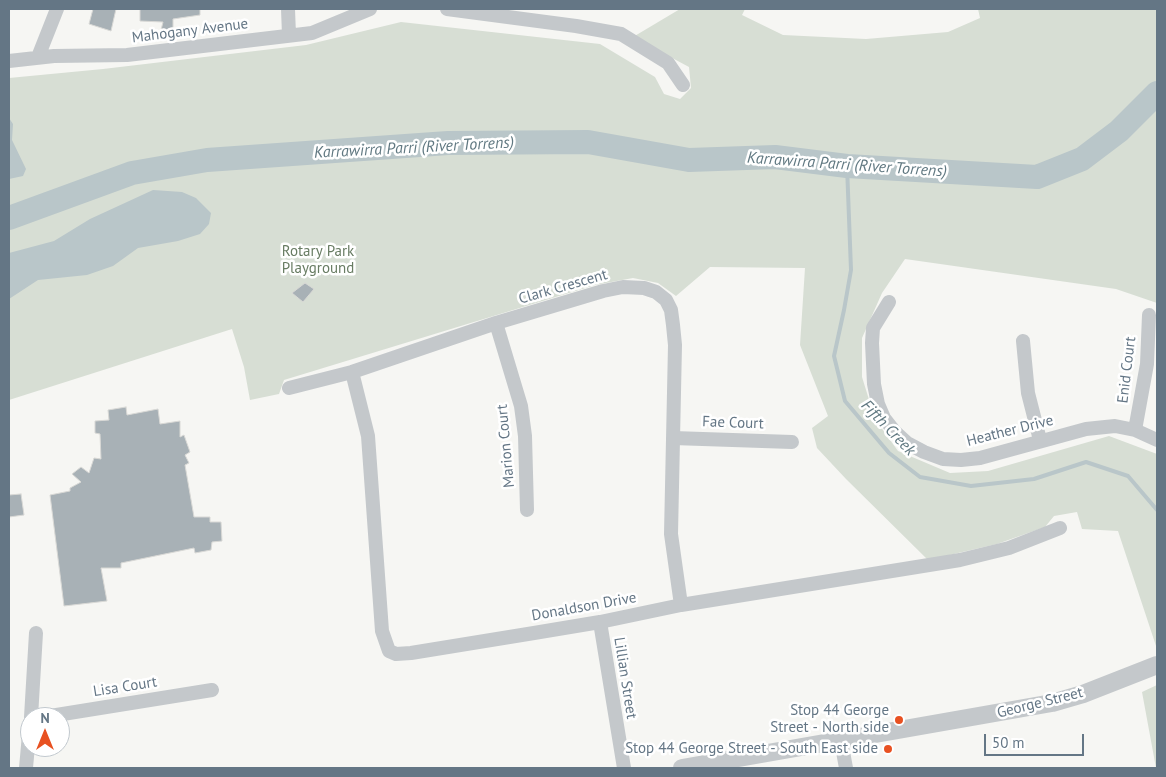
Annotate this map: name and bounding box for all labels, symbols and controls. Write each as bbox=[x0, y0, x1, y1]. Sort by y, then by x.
street label: Mahogany Avenue bbox=[131, 15, 249, 47]
water label: Karrawirra Parri (River Torrens) bbox=[314, 133, 514, 163]
water label: Karrawirra Parri (River Torrens) bbox=[746, 148, 948, 182]
park label: Rotary Park Playground bbox=[282, 243, 354, 278]
street label: Clark Crescent bbox=[517, 266, 609, 308]
street label: Enid Court bbox=[1114, 336, 1140, 404]
water label: Fifth Creek bbox=[857, 396, 919, 460]
street label: Marion Court bbox=[493, 404, 519, 488]
street label: Heather Drive bbox=[965, 412, 1055, 450]
street label: Fae Court bbox=[702, 413, 764, 433]
street label: Donaldson Drive bbox=[530, 589, 638, 625]
street label: Lillian Street bbox=[610, 636, 640, 720]
street label: Lisa Court bbox=[92, 673, 158, 701]
street label: George Street bbox=[995, 684, 1085, 722]
place label: Stop 44 George Street - North side bbox=[770, 702, 889, 737]
north arrow bbox=[20, 707, 70, 757]
text: N bbox=[40, 709, 50, 727]
marker: Stop 44 George Street - North side bbox=[893, 714, 905, 726]
scale bar bbox=[986, 724, 1086, 756]
text: 50 m bbox=[992, 733, 1025, 752]
place label: Stop 44 George Street - South East side bbox=[625, 740, 878, 758]
marker: Stop 44 George Street - South East side bbox=[882, 743, 894, 755]

